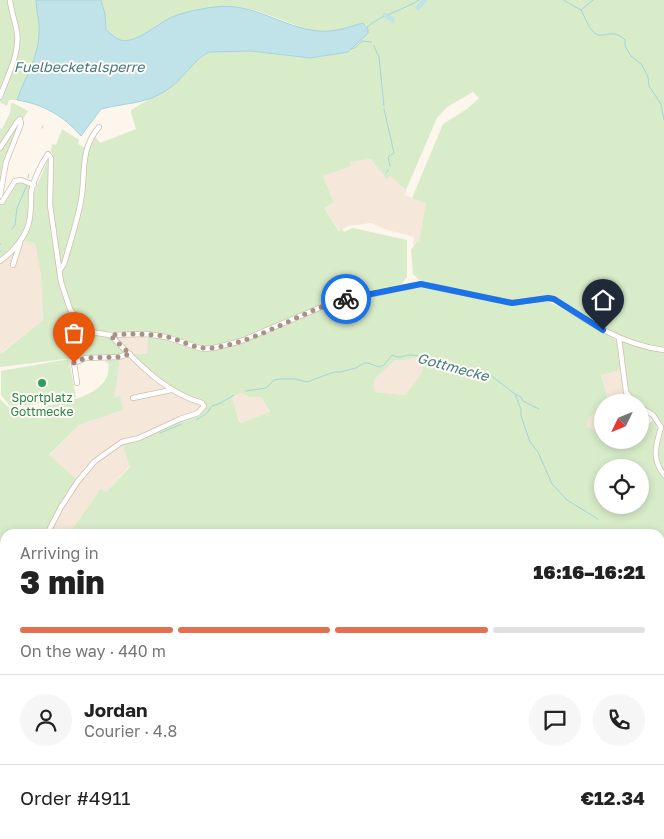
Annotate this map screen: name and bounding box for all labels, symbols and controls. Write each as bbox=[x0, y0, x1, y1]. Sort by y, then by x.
water label: Fuelbecketalsperre bbox=[14, 58, 145, 75]
courier bbox=[321, 274, 371, 324]
pin bbox=[582, 279, 624, 330]
icon: bike bbox=[332, 285, 360, 313]
icon: home bbox=[589, 286, 617, 314]
pin bbox=[53, 312, 95, 363]
icon: bag bbox=[60, 319, 88, 347]
water label: Gottmecke bbox=[416, 349, 492, 384]
marker: Sportplatz Gottmecke bbox=[36, 377, 48, 389]
place label: Sportplatz Gottmecke bbox=[11, 390, 73, 419]
north arrow bbox=[594, 394, 649, 449]
map controls bbox=[594, 394, 649, 514]
button: locate bbox=[594, 459, 649, 514]
text: Arriving in bbox=[20, 543, 99, 563]
text: 16:16–16:21 bbox=[533, 560, 645, 583]
text: 3 min bbox=[20, 563, 105, 601]
text: On the way · 440 m bbox=[20, 641, 166, 661]
button: person bbox=[20, 694, 72, 746]
button: chat bbox=[529, 694, 581, 746]
button: phone bbox=[593, 694, 645, 746]
text: Jordan bbox=[84, 698, 148, 721]
text: Courier · 4.8 bbox=[84, 721, 177, 741]
text: Order #4911 bbox=[20, 786, 131, 809]
text: €12.34 bbox=[581, 786, 645, 809]

